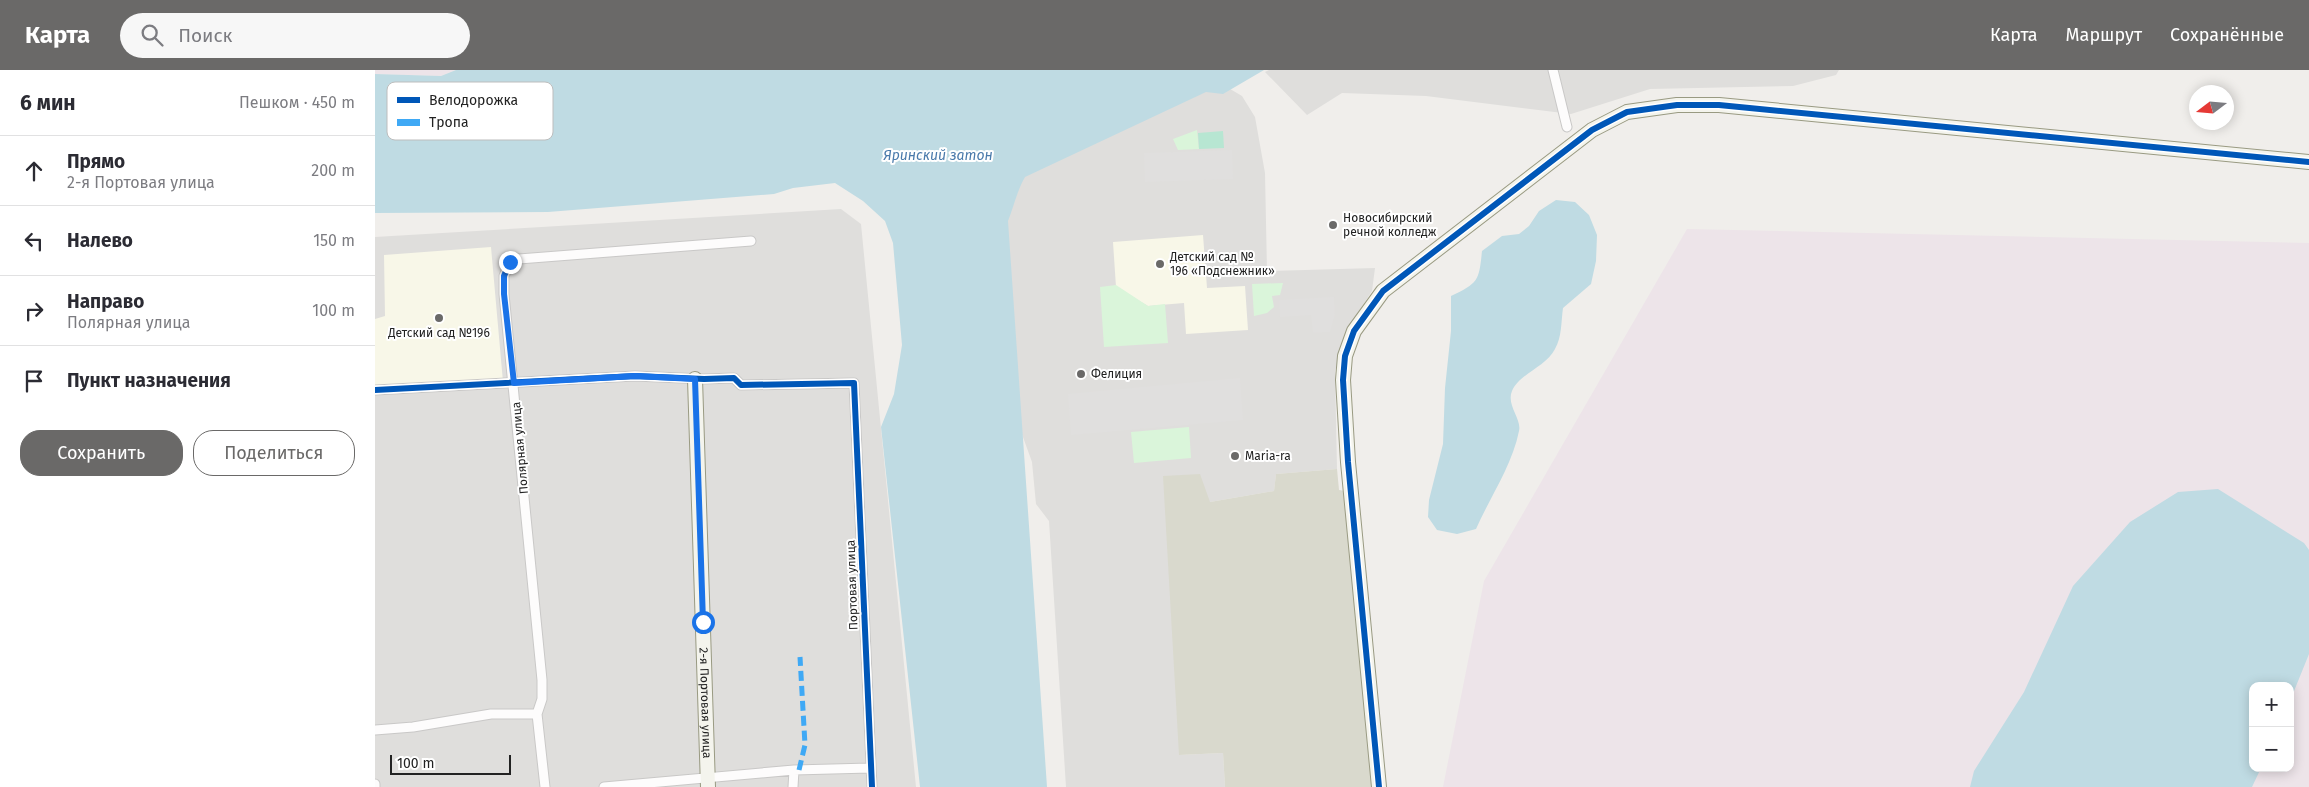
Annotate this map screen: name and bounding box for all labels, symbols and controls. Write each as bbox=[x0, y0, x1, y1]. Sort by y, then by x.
search box bbox=[120, 13, 470, 58]
text: Карта bbox=[25, 21, 90, 49]
icon: search bbox=[138, 21, 166, 49]
text: Поиск bbox=[178, 24, 232, 47]
text: Карта bbox=[1990, 24, 2038, 46]
text: Маршрут bbox=[2066, 24, 2142, 46]
text: Сохранённые bbox=[2170, 24, 2284, 46]
legend bbox=[387, 82, 553, 140]
north arrow bbox=[2189, 85, 2234, 130]
text: 6 мин bbox=[20, 90, 76, 116]
text: Велодорожка bbox=[429, 92, 518, 109]
text: Пешком · 450 m bbox=[239, 93, 355, 112]
text: Тропа bbox=[429, 114, 469, 131]
water label: Яринский затон bbox=[882, 147, 993, 164]
text: Прямо bbox=[67, 150, 125, 173]
icon: ahead bbox=[20, 157, 48, 185]
text: 200 m bbox=[311, 161, 355, 180]
text: 2-я Портовая улица bbox=[67, 173, 215, 192]
place label: Новосибирский речной колледж bbox=[1343, 211, 1437, 239]
marker: Новосибирский речной колледж bbox=[1327, 219, 1339, 231]
icon: left bbox=[20, 227, 48, 255]
text: Налево bbox=[67, 229, 133, 252]
text: 150 m bbox=[313, 231, 355, 250]
place label: Детский сад № 196 «Подснежник» bbox=[1169, 250, 1275, 278]
route end bbox=[499, 251, 522, 274]
marker: Детский сад № 196 «Подснежник» bbox=[1154, 258, 1166, 270]
text: Направо bbox=[67, 290, 144, 313]
icon: right bbox=[20, 297, 48, 325]
text: 100 m bbox=[312, 301, 355, 320]
marker: Детский сад №196 bbox=[433, 312, 445, 324]
text: Полярная улица bbox=[67, 313, 190, 332]
place label: Детский сад №196 bbox=[387, 326, 490, 340]
icon: arrive bbox=[20, 367, 48, 395]
place label: Фелиция bbox=[1091, 367, 1142, 381]
marker: Фелиция bbox=[1075, 368, 1087, 380]
text: Пункт назначения bbox=[67, 369, 231, 392]
street label: Полярная улица bbox=[509, 401, 531, 495]
button: Сохранить bbox=[20, 430, 183, 476]
button: Поделиться bbox=[193, 430, 355, 476]
place label: Maria-ra bbox=[1245, 449, 1291, 463]
marker: Maria-ra bbox=[1229, 450, 1241, 462]
street label: Портовая улица bbox=[843, 540, 861, 630]
route start bbox=[692, 611, 715, 634]
street label: 2-я Портовая улица bbox=[697, 647, 714, 759]
map controls bbox=[2249, 682, 2294, 772]
button: + bbox=[2249, 682, 2294, 727]
button: − bbox=[2249, 727, 2294, 772]
scale bar bbox=[390, 752, 511, 775]
text: 100 m bbox=[397, 755, 434, 772]

